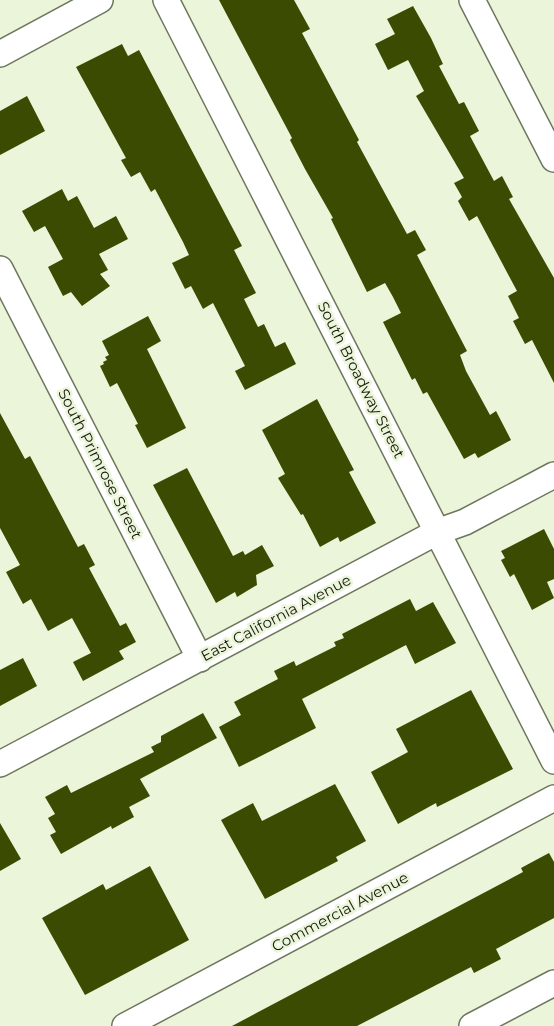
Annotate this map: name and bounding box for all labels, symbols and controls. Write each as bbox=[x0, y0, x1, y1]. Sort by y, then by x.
street label: South Broadway Street bbox=[314, 298, 409, 461]
street label: South Primrose Street bbox=[54, 385, 147, 542]
street label: East California Avenue bbox=[197, 570, 354, 665]
street label: Commercial Avenue bbox=[268, 867, 411, 956]

